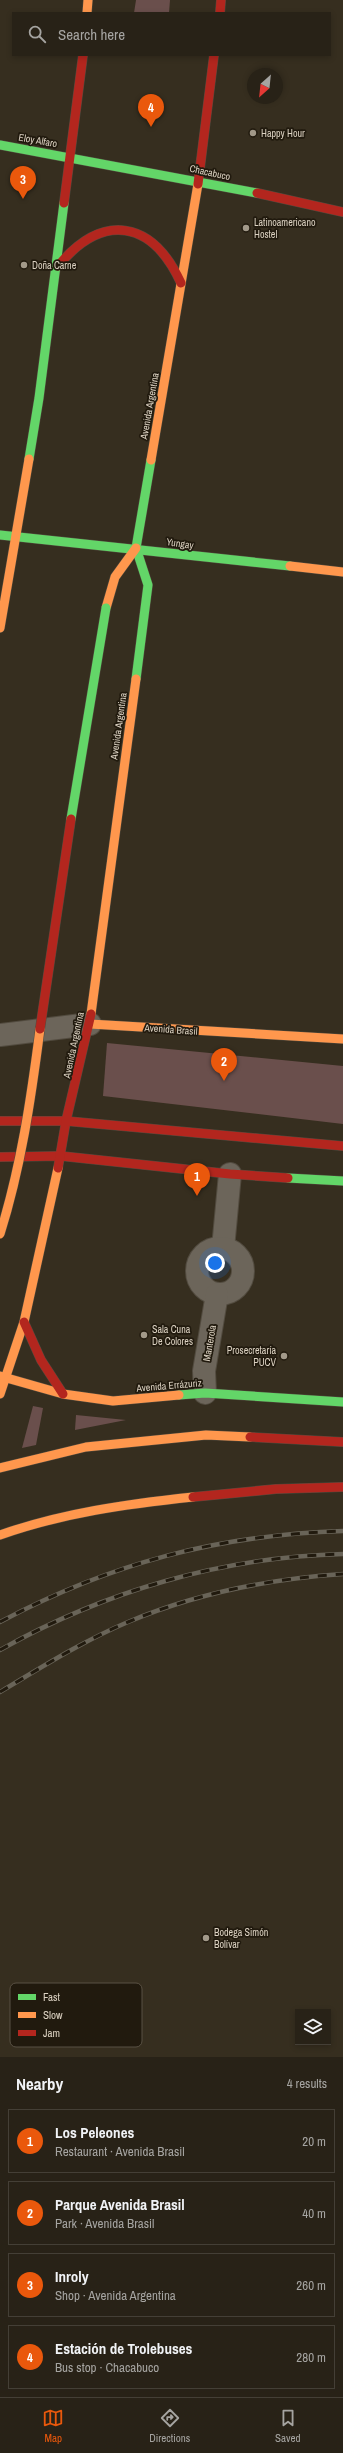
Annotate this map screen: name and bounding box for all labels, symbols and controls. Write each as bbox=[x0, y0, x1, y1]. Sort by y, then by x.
search box bbox=[12, 12, 331, 56]
icon: search bbox=[26, 23, 48, 45]
text: Search here bbox=[58, 24, 125, 45]
north arrow bbox=[247, 68, 283, 104]
pin: 4 bbox=[138, 94, 164, 127]
place label: Happy Hour bbox=[261, 127, 305, 140]
marker: Happy Hour bbox=[248, 128, 258, 138]
street label: Eloy Alfaro bbox=[17, 131, 59, 150]
street label: Chacabuco bbox=[188, 162, 232, 183]
pin: 3 bbox=[10, 166, 36, 199]
place label: Latinoamericano Hostel bbox=[254, 216, 316, 241]
marker: Latinoamericano Hostel bbox=[241, 223, 251, 233]
place label: Doña Carne bbox=[32, 259, 77, 272]
marker: Doña Carne bbox=[19, 260, 29, 270]
street label: Avenida Argentina bbox=[137, 371, 162, 441]
street label: Yungay bbox=[165, 535, 195, 552]
street label: Avenida Argentina bbox=[107, 691, 130, 761]
street label: Avenida Argentina bbox=[60, 1010, 87, 1080]
street label: Avenida Brasil bbox=[143, 1021, 198, 1038]
pin: 2 bbox=[211, 1048, 237, 1081]
pin: 1 bbox=[184, 1163, 210, 1196]
your location bbox=[205, 1253, 225, 1273]
place label: Sala Cuna De Colores bbox=[152, 1323, 193, 1348]
street label: Manterola bbox=[200, 1324, 219, 1362]
marker: Sala Cuna De Colores bbox=[139, 1330, 149, 1340]
place label: Prosecretaría PUCV bbox=[227, 1344, 277, 1369]
marker: Prosecretaría PUCV bbox=[279, 1351, 289, 1361]
street label: Avenida Errázuriz bbox=[135, 1376, 202, 1395]
place label: Bodega Simón Bolívar bbox=[214, 1926, 268, 1951]
marker: Bodega Simón Bolívar bbox=[201, 1933, 211, 1943]
legend bbox=[10, 1983, 142, 2047]
text: Fast bbox=[43, 1990, 61, 2004]
text: Slow bbox=[43, 2008, 63, 2022]
map controls bbox=[295, 2009, 331, 2045]
button: layers bbox=[295, 2009, 331, 2045]
text: Jam bbox=[43, 2026, 60, 2040]
text: Nearby bbox=[16, 2072, 63, 2095]
text: 4 results bbox=[287, 2075, 327, 2092]
text: Los Peleones bbox=[55, 2122, 134, 2143]
text: 1 bbox=[27, 2133, 33, 2150]
text: 20 m bbox=[302, 2133, 326, 2150]
text: Restaurant · Avenida Brasil bbox=[55, 2143, 185, 2160]
text: Parque Avenida Brasil bbox=[55, 2194, 185, 2215]
text: 2 bbox=[27, 2205, 33, 2222]
text: 40 m bbox=[302, 2205, 326, 2222]
text: Park · Avenida Brasil bbox=[55, 2215, 154, 2232]
text: Inroly bbox=[55, 2266, 89, 2287]
text: 3 bbox=[27, 2277, 33, 2294]
text: 260 m bbox=[296, 2277, 326, 2294]
text: Shop · Avenida Argentina bbox=[55, 2287, 176, 2304]
text: Estación de Trolebuses bbox=[55, 2338, 192, 2359]
text: 4 bbox=[27, 2349, 33, 2366]
text: 280 m bbox=[296, 2349, 326, 2366]
text: Bus stop · Chacabuco bbox=[55, 2359, 159, 2376]
tab: Map bbox=[42, 2407, 64, 2445]
tab: Directions bbox=[149, 2407, 190, 2445]
tab: Saved bbox=[275, 2407, 301, 2445]

